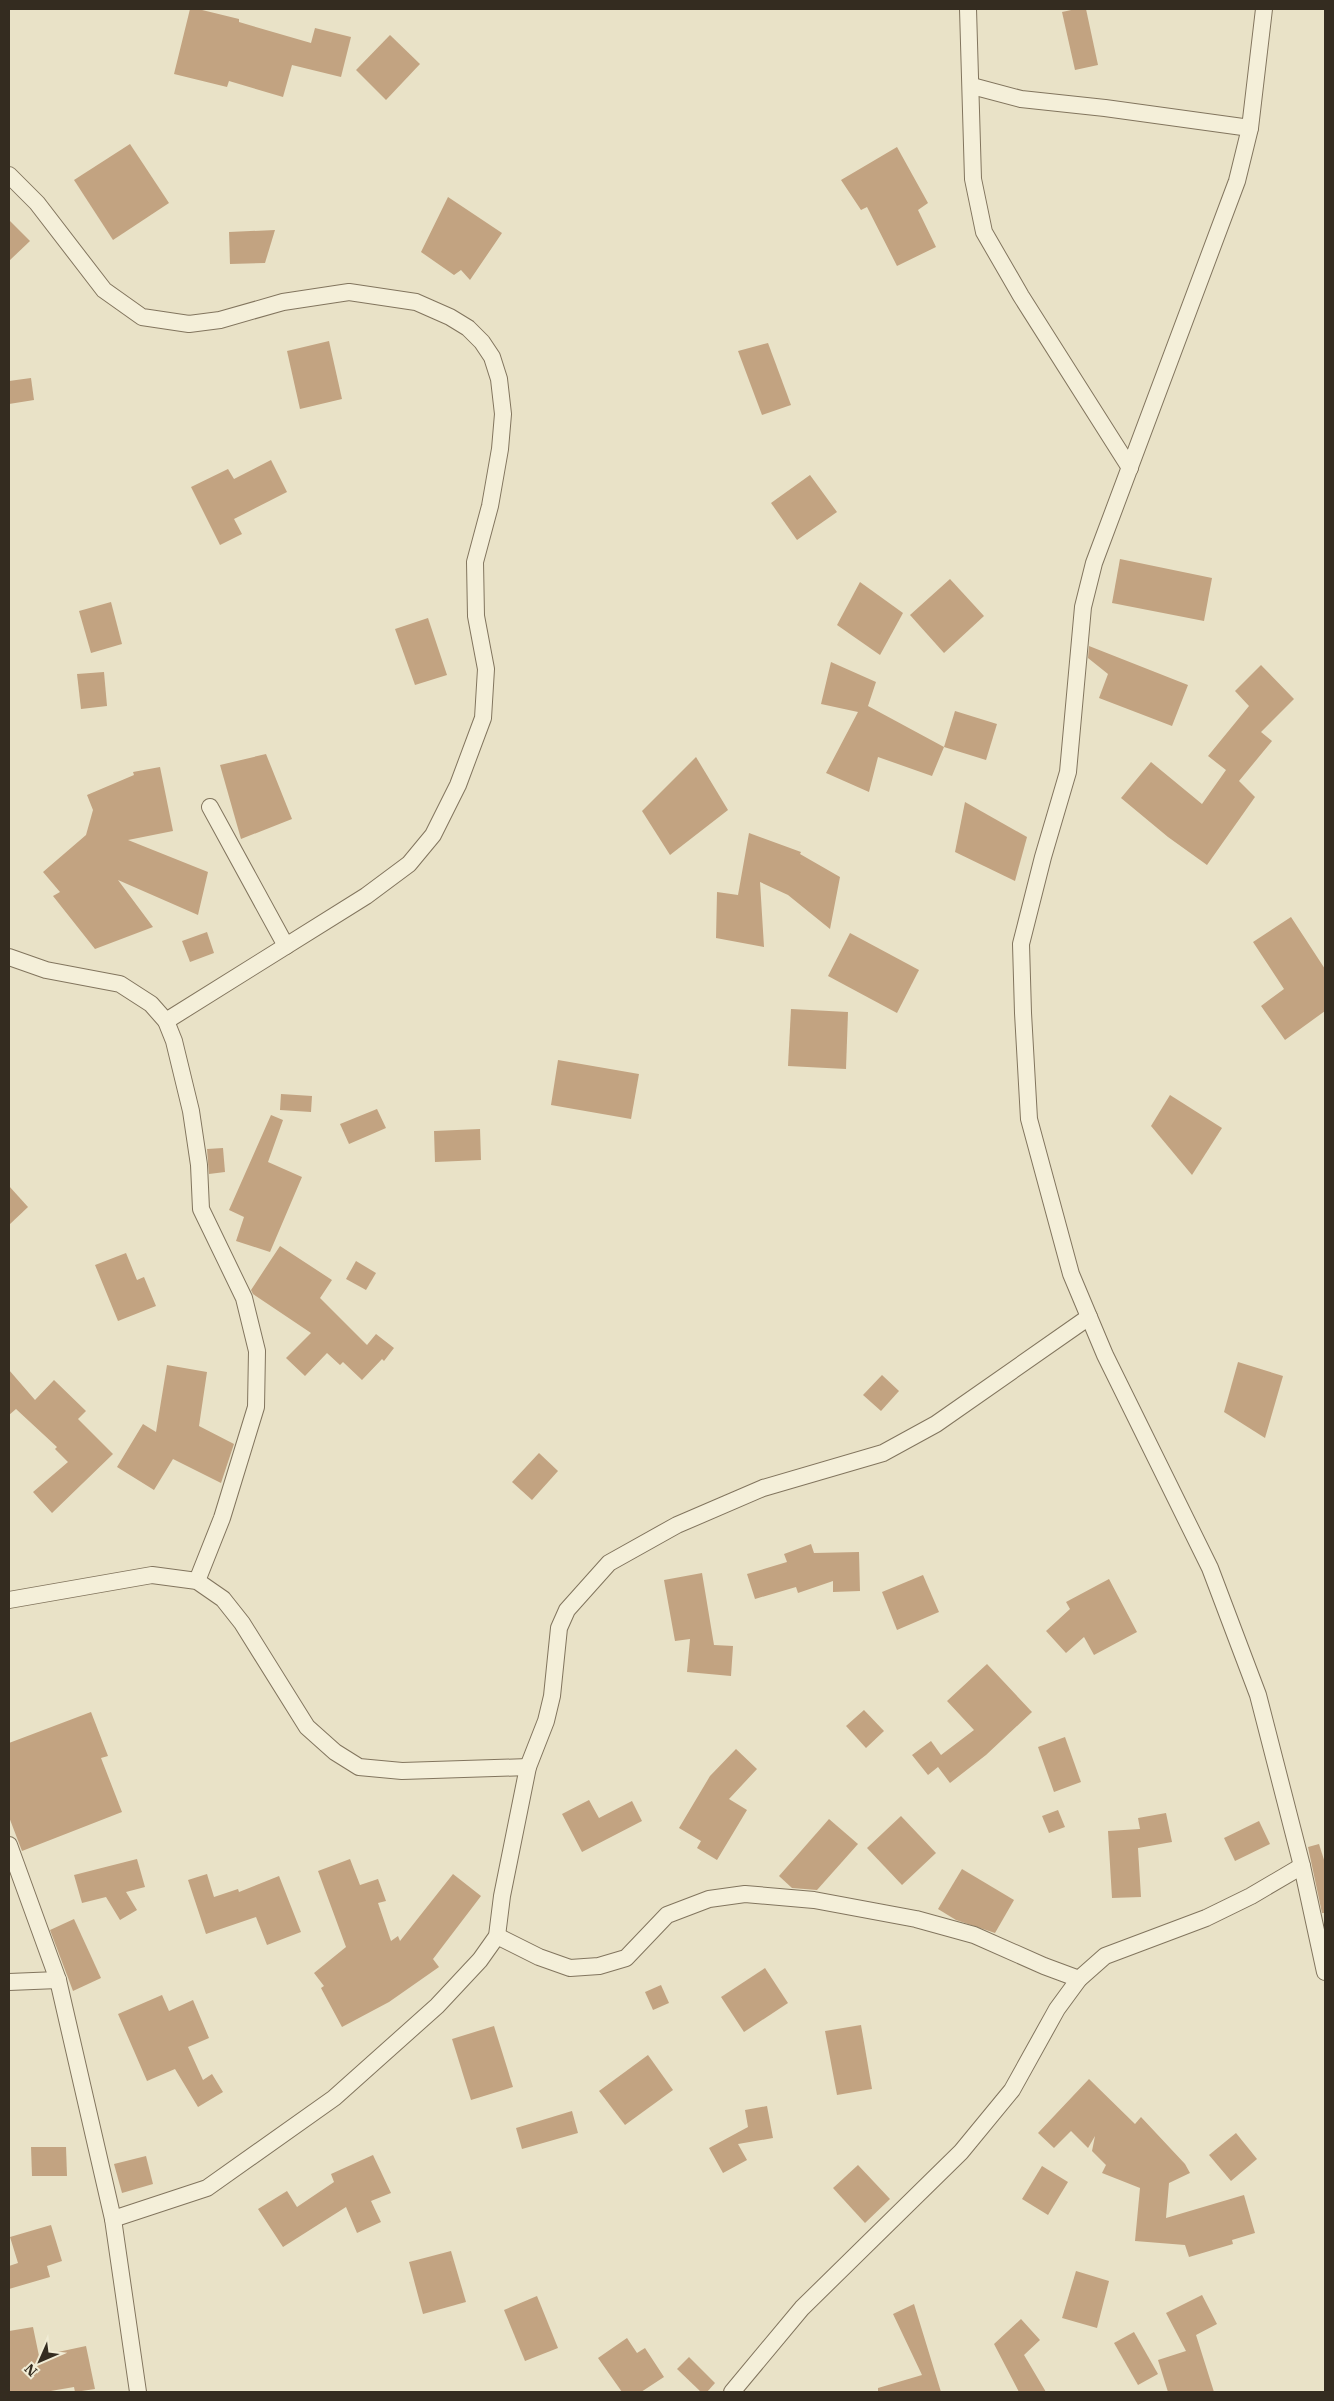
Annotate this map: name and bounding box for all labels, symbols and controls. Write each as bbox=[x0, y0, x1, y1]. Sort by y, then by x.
north arrow bbox=[15, 2336, 65, 2386]
text: N bbox=[21, 2360, 41, 2380]

